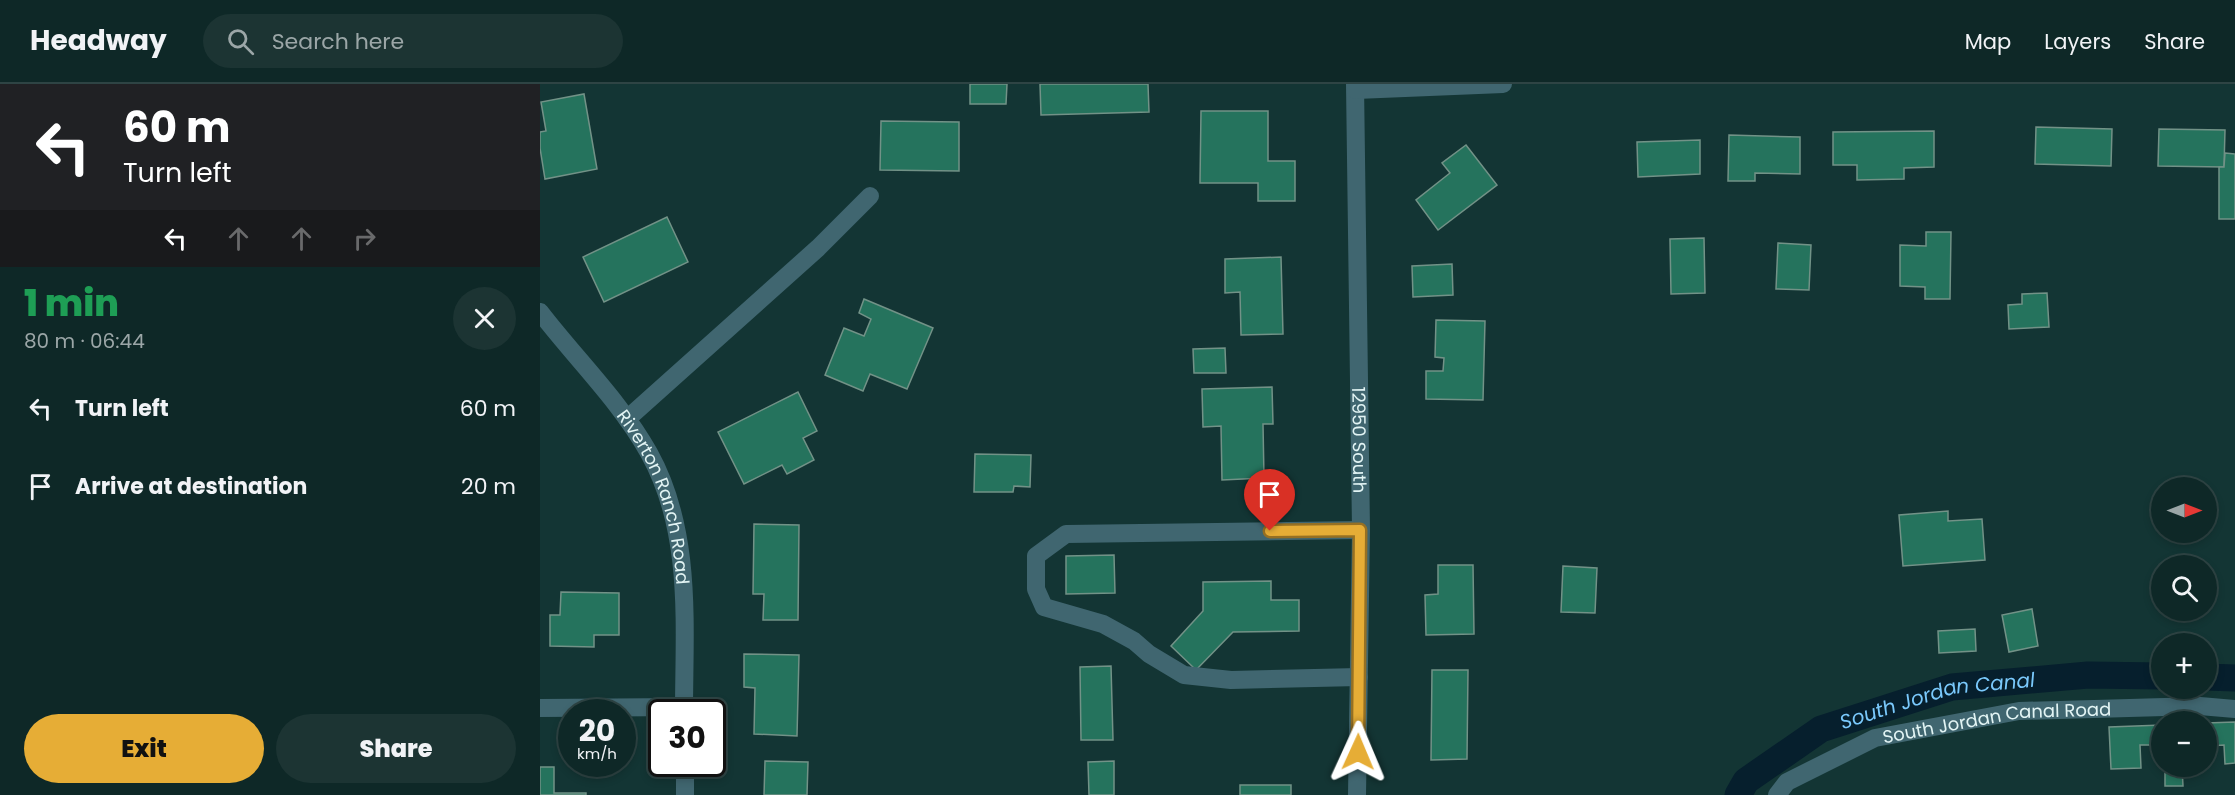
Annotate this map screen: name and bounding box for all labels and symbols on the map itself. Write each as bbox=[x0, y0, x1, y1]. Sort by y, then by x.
street label: 12950 South bbox=[1347, 386, 1373, 493]
street label: Riverton Ranch Road bbox=[612, 404, 696, 585]
pin bbox=[1244, 469, 1295, 531]
north arrow bbox=[2151, 477, 2217, 543]
water label: South Jordan Canal bbox=[1836, 666, 2036, 736]
street label: South Jordan Canal Road bbox=[1880, 696, 2111, 749]
speed limit sign: 30 bbox=[648, 699, 726, 777]
position arrow bbox=[1326, 720, 1390, 784]

